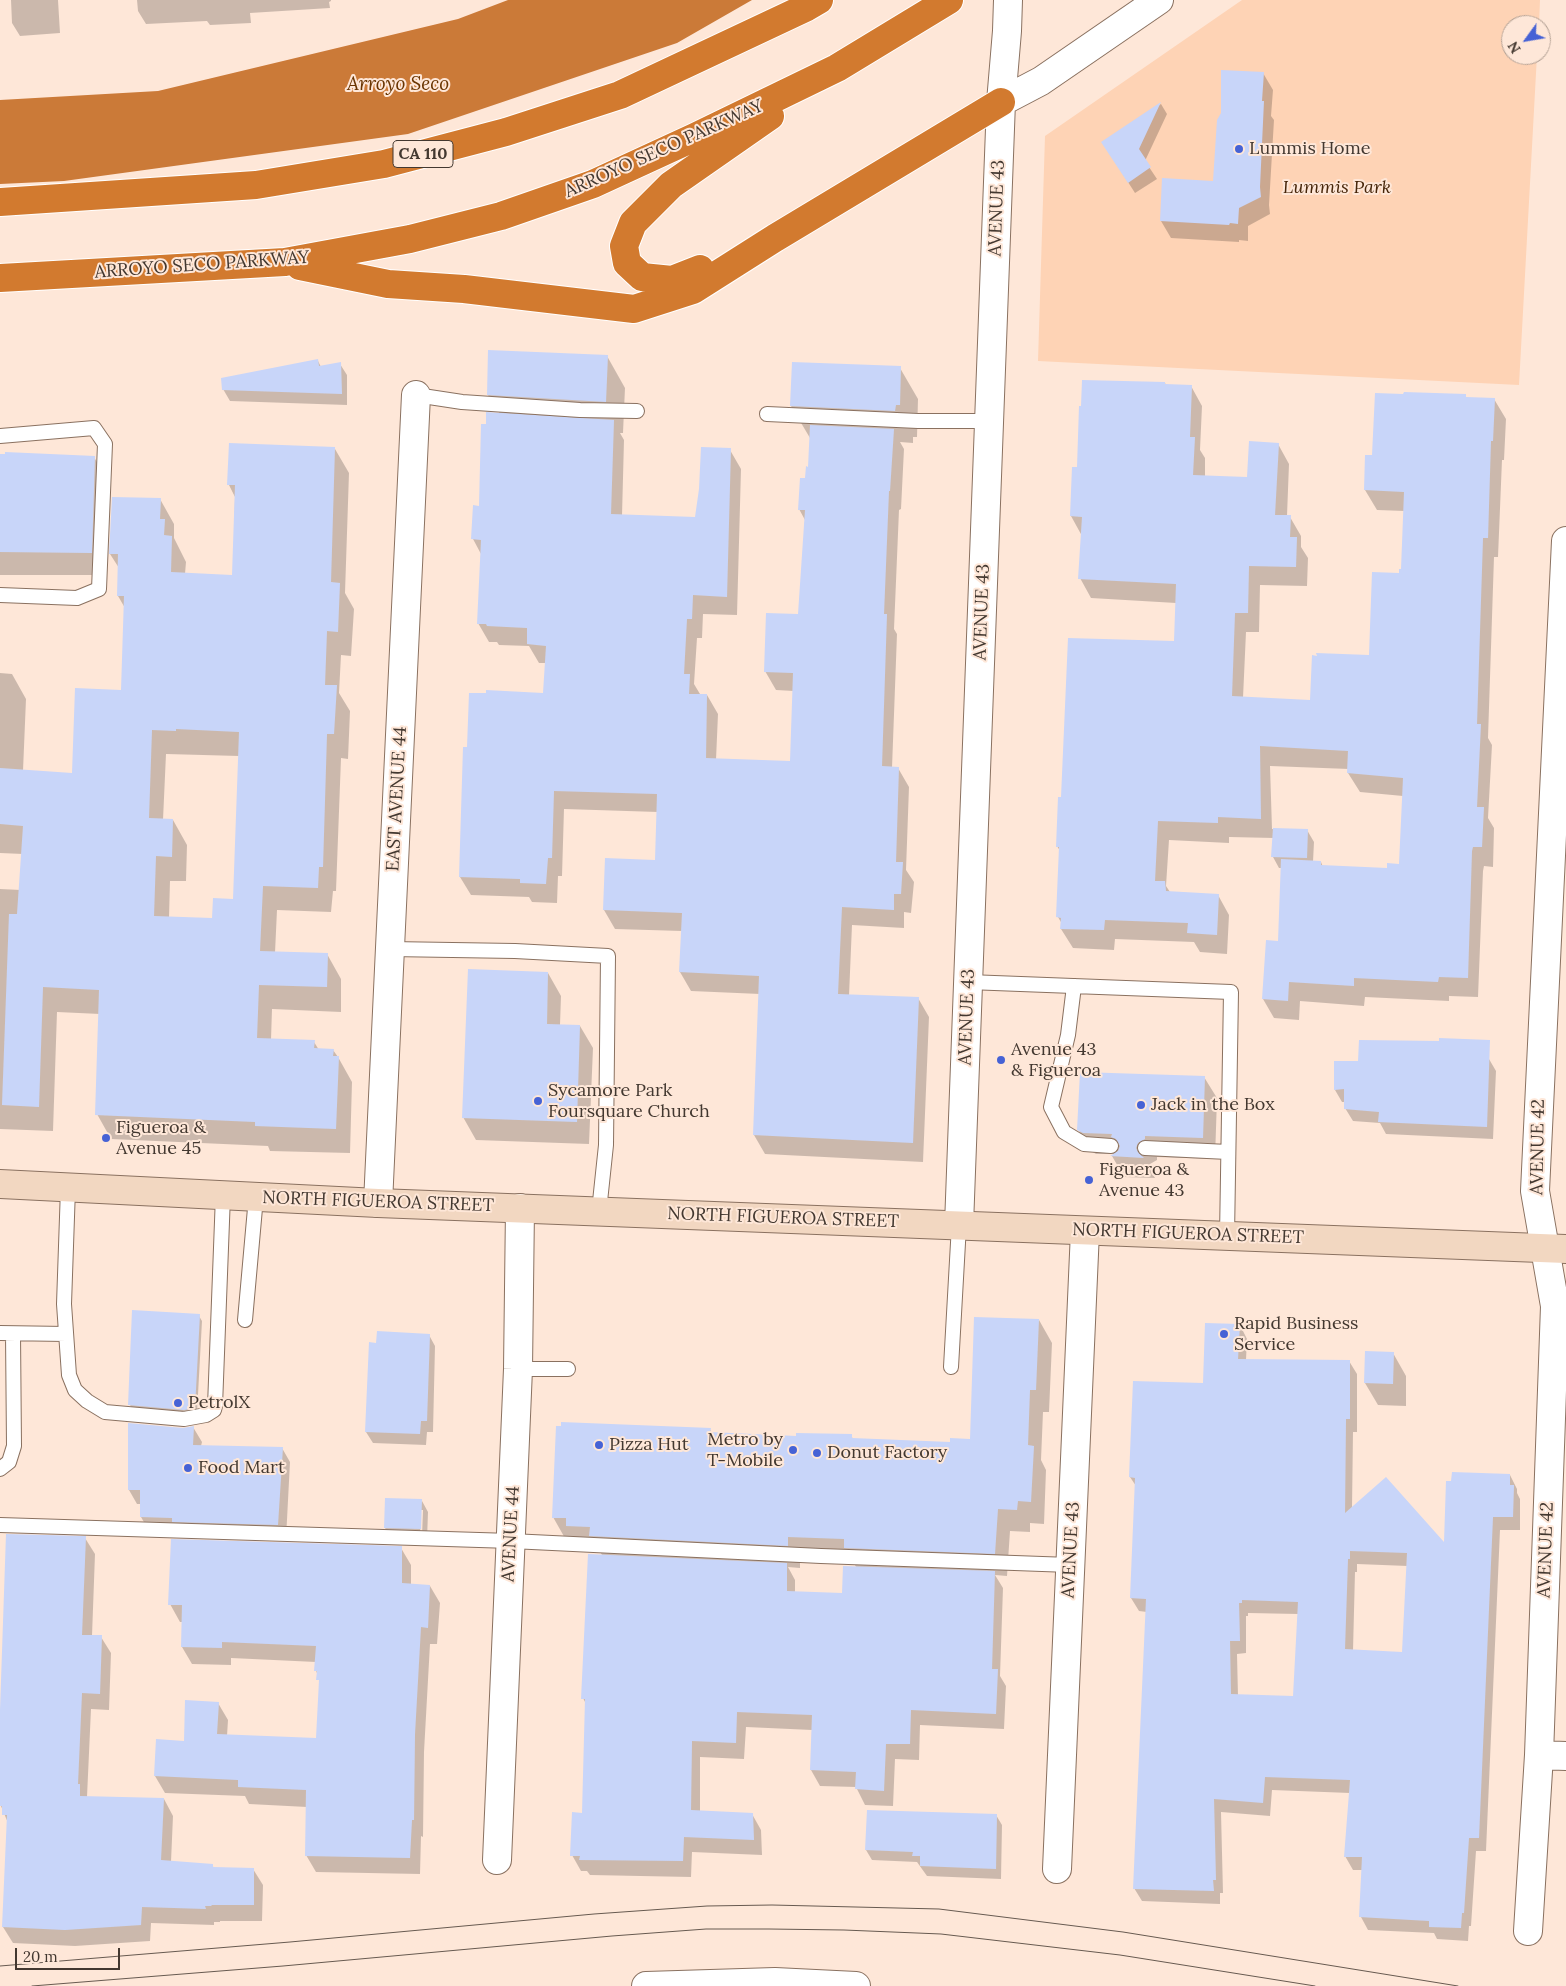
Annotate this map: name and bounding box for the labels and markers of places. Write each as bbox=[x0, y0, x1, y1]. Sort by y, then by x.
place label: Lummis Home bbox=[1249, 138, 1370, 160]
marker: Lummis Home bbox=[1233, 143, 1245, 155]
place label: Avenue 43 & Figueroa bbox=[1011, 1039, 1101, 1082]
marker: Avenue 43 & Figueroa bbox=[995, 1054, 1007, 1066]
place label: Sycamore Park Foursquare Church bbox=[548, 1080, 710, 1122]
place label: Jack in the Box bbox=[1151, 1094, 1275, 1116]
marker: Sycamore Park Foursquare Church bbox=[532, 1095, 544, 1107]
marker: Jack in the Box bbox=[1135, 1099, 1147, 1111]
place label: Figueroa & Avenue 45 bbox=[116, 1117, 206, 1160]
marker: Figueroa & Avenue 45 bbox=[100, 1132, 112, 1144]
place label: Figueroa & Avenue 43 bbox=[1099, 1159, 1189, 1202]
marker: Figueroa & Avenue 43 bbox=[1083, 1174, 1095, 1186]
place label: Rapid Business Service bbox=[1234, 1313, 1358, 1356]
marker: Rapid Business Service bbox=[1218, 1328, 1230, 1340]
place label: PetrolX bbox=[188, 1392, 250, 1414]
marker: PetrolX bbox=[172, 1397, 184, 1409]
place label: Metro by T-Mobile bbox=[707, 1429, 783, 1472]
place label: Pizza Hut bbox=[609, 1434, 689, 1456]
marker: Pizza Hut bbox=[593, 1439, 605, 1451]
place label: Donut Factory bbox=[827, 1442, 947, 1464]
marker: Metro by T-Mobile bbox=[787, 1444, 799, 1456]
marker: Donut Factory bbox=[811, 1447, 823, 1459]
place label: Food Mart bbox=[198, 1457, 285, 1479]
marker: Food Mart bbox=[182, 1462, 194, 1474]

